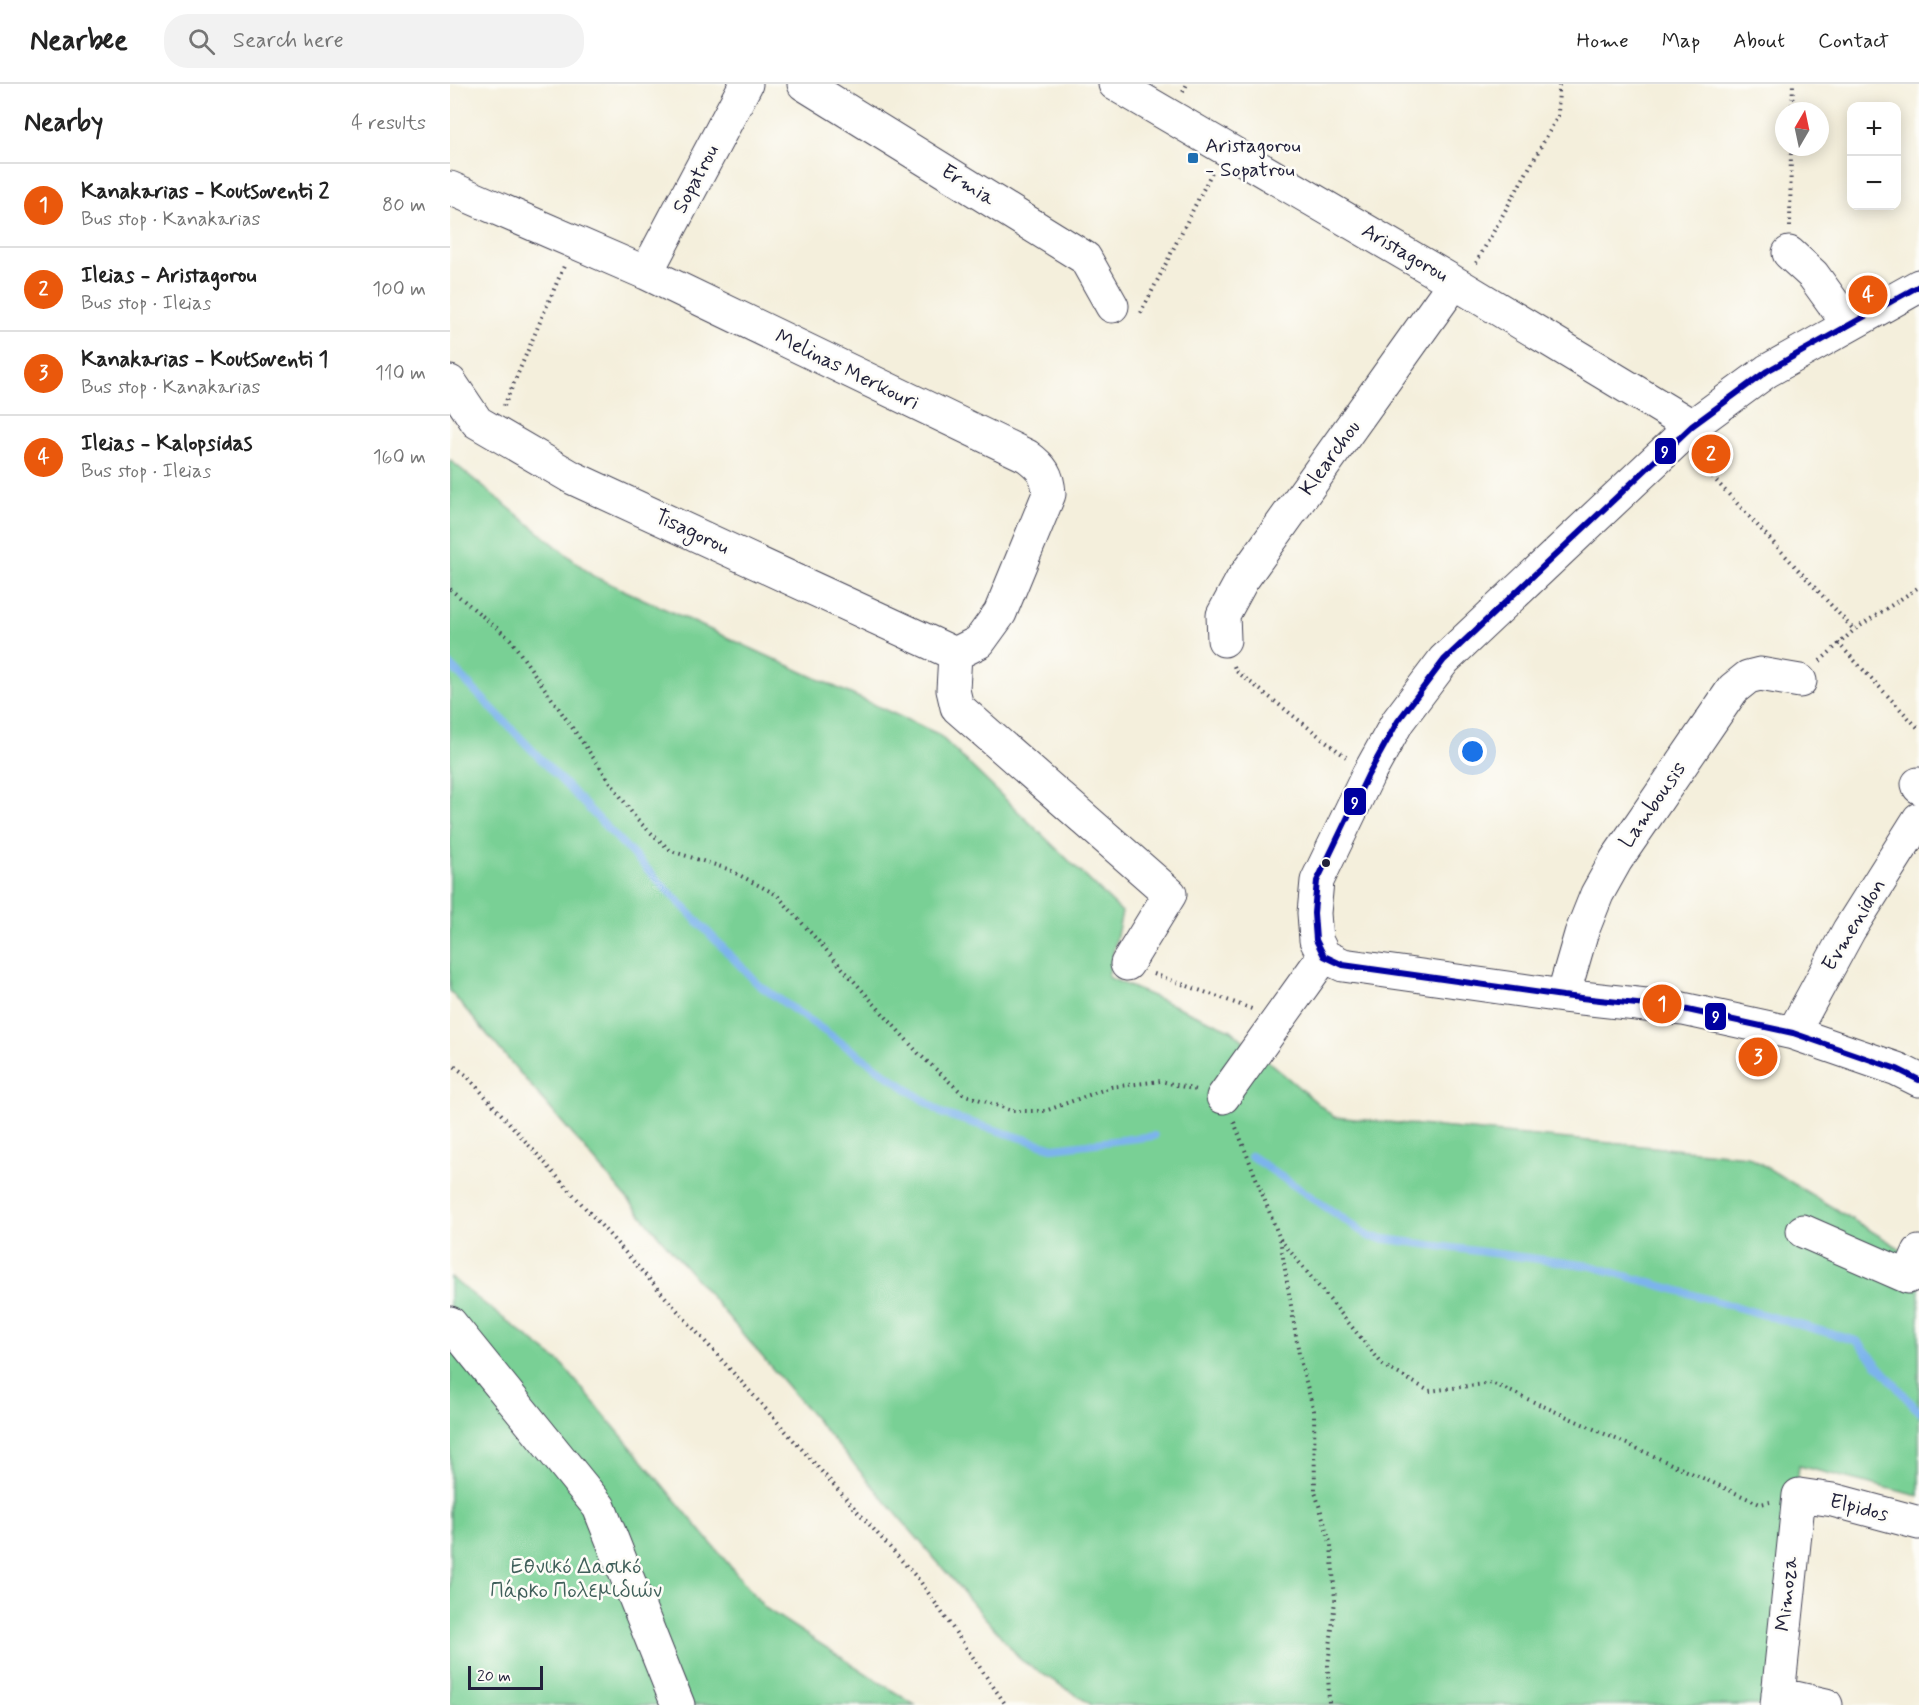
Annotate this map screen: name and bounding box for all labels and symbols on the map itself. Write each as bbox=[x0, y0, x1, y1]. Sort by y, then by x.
north arrow bbox=[1775, 102, 1829, 156]
place label: Aristagorou - Sopatrou bbox=[1205, 132, 1301, 184]
street label: Sopatrou bbox=[666, 140, 726, 218]
marker: Aristagorou - Sopatrou bbox=[1186, 151, 1200, 165]
street label: Ermia bbox=[936, 158, 1001, 213]
street label: Aristagorou bbox=[1357, 217, 1453, 289]
pin: 4 bbox=[1848, 272, 1888, 318]
street label: Melinas Merkouri bbox=[770, 323, 924, 417]
street label: Klearchou bbox=[1293, 414, 1367, 502]
pin: 2 bbox=[1692, 432, 1730, 476]
line badge: 9 bbox=[1654, 437, 1677, 465]
text: 9 bbox=[1661, 442, 1669, 463]
street label: Tisagorou bbox=[650, 503, 734, 562]
your location bbox=[1458, 737, 1487, 766]
street label: Lambousis bbox=[1613, 756, 1693, 854]
line badge: 9 bbox=[1343, 787, 1367, 816]
text: 9 bbox=[1351, 793, 1359, 814]
unlabelled marker bbox=[1320, 857, 1332, 869]
street label: Evmenidon bbox=[1815, 874, 1893, 976]
pin: 1 bbox=[1642, 982, 1682, 1026]
line badge: 9 bbox=[1704, 1002, 1727, 1031]
text: 9 bbox=[1712, 1007, 1720, 1028]
pin: 3 bbox=[1738, 1034, 1778, 1080]
street label: Elpidos bbox=[1827, 1487, 1891, 1529]
park label: Εθνικό Δασικό Πάρκο Πολεμιδιών bbox=[490, 1553, 662, 1605]
street label: Mimoza bbox=[1769, 1555, 1805, 1633]
scale bar bbox=[468, 1663, 543, 1690]

